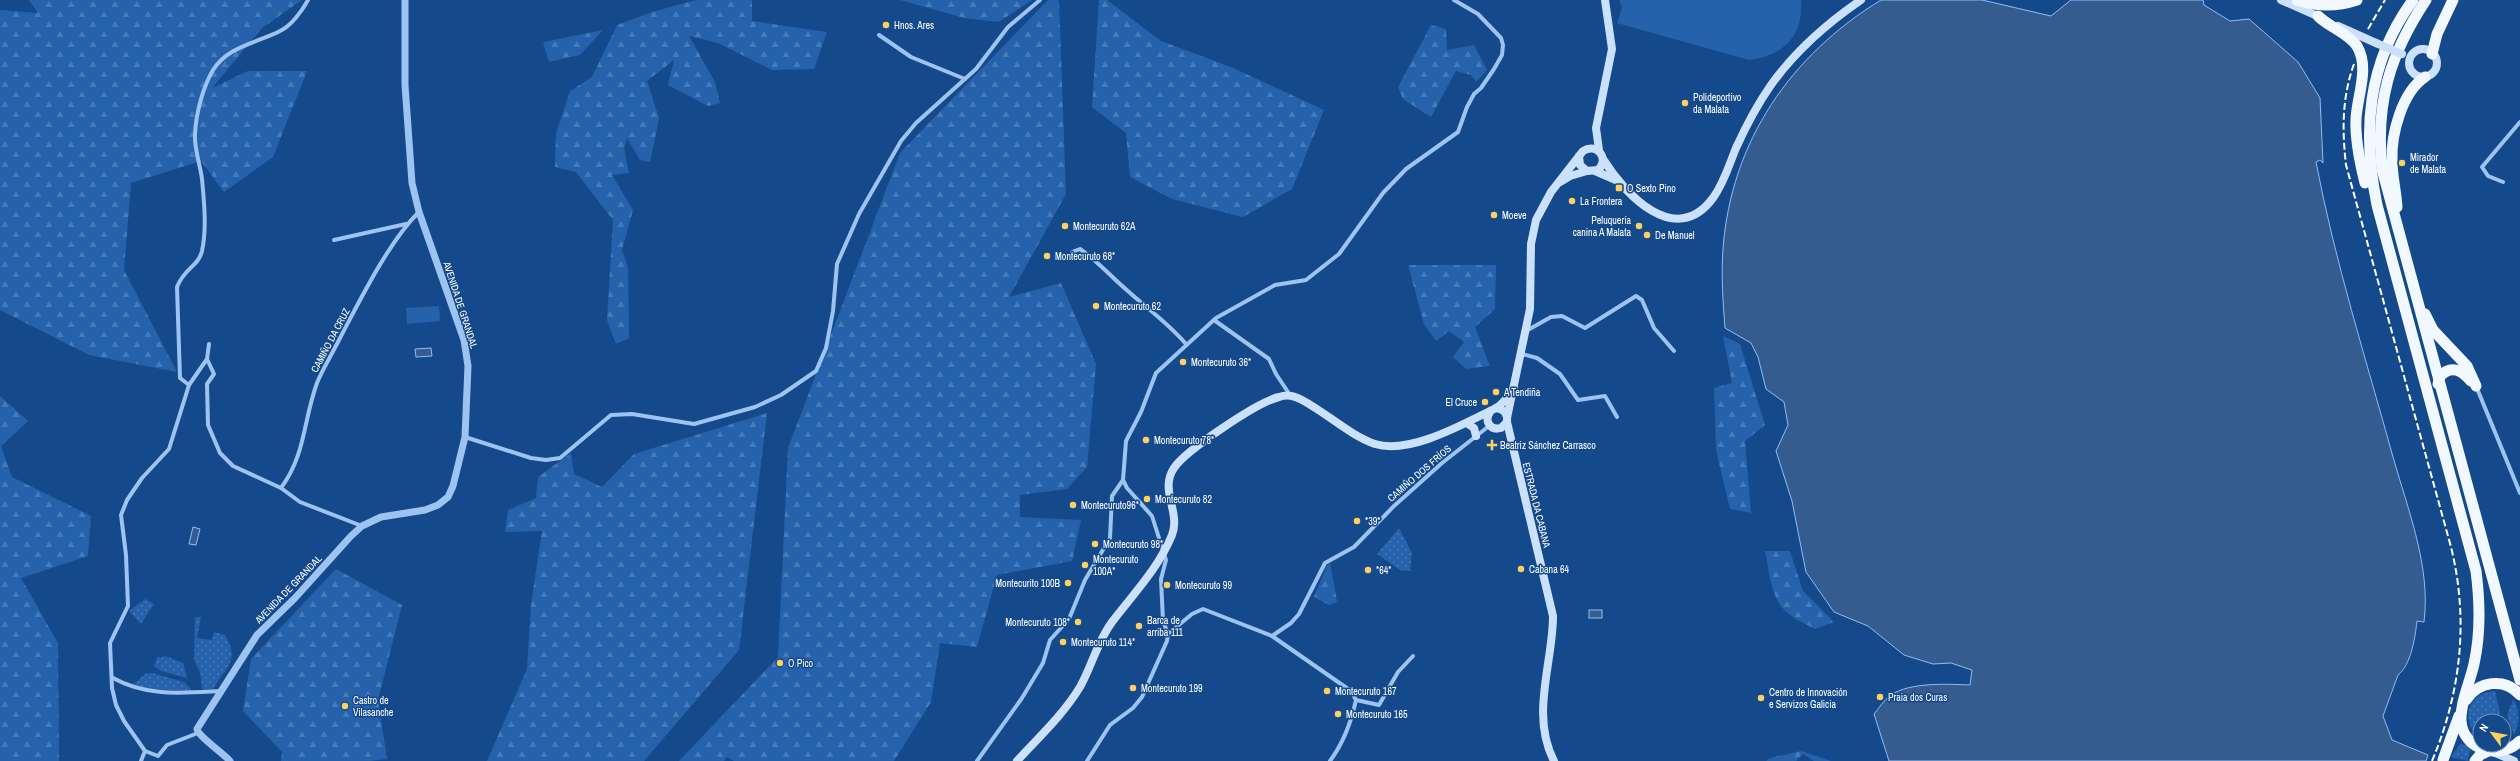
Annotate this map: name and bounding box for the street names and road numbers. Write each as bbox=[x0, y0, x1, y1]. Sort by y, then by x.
street label: AVENIDA DE GRANDAL bbox=[440, 259, 481, 351]
street label: CAMIÑO DA CRUZ bbox=[308, 306, 353, 375]
street label: CAMIÑO DOS FRÍOS bbox=[1385, 442, 1454, 505]
street label: ESTRADA DA CABANA bbox=[1520, 461, 1554, 550]
street label: AVENIDA DE GRANDAL bbox=[252, 552, 325, 627]

